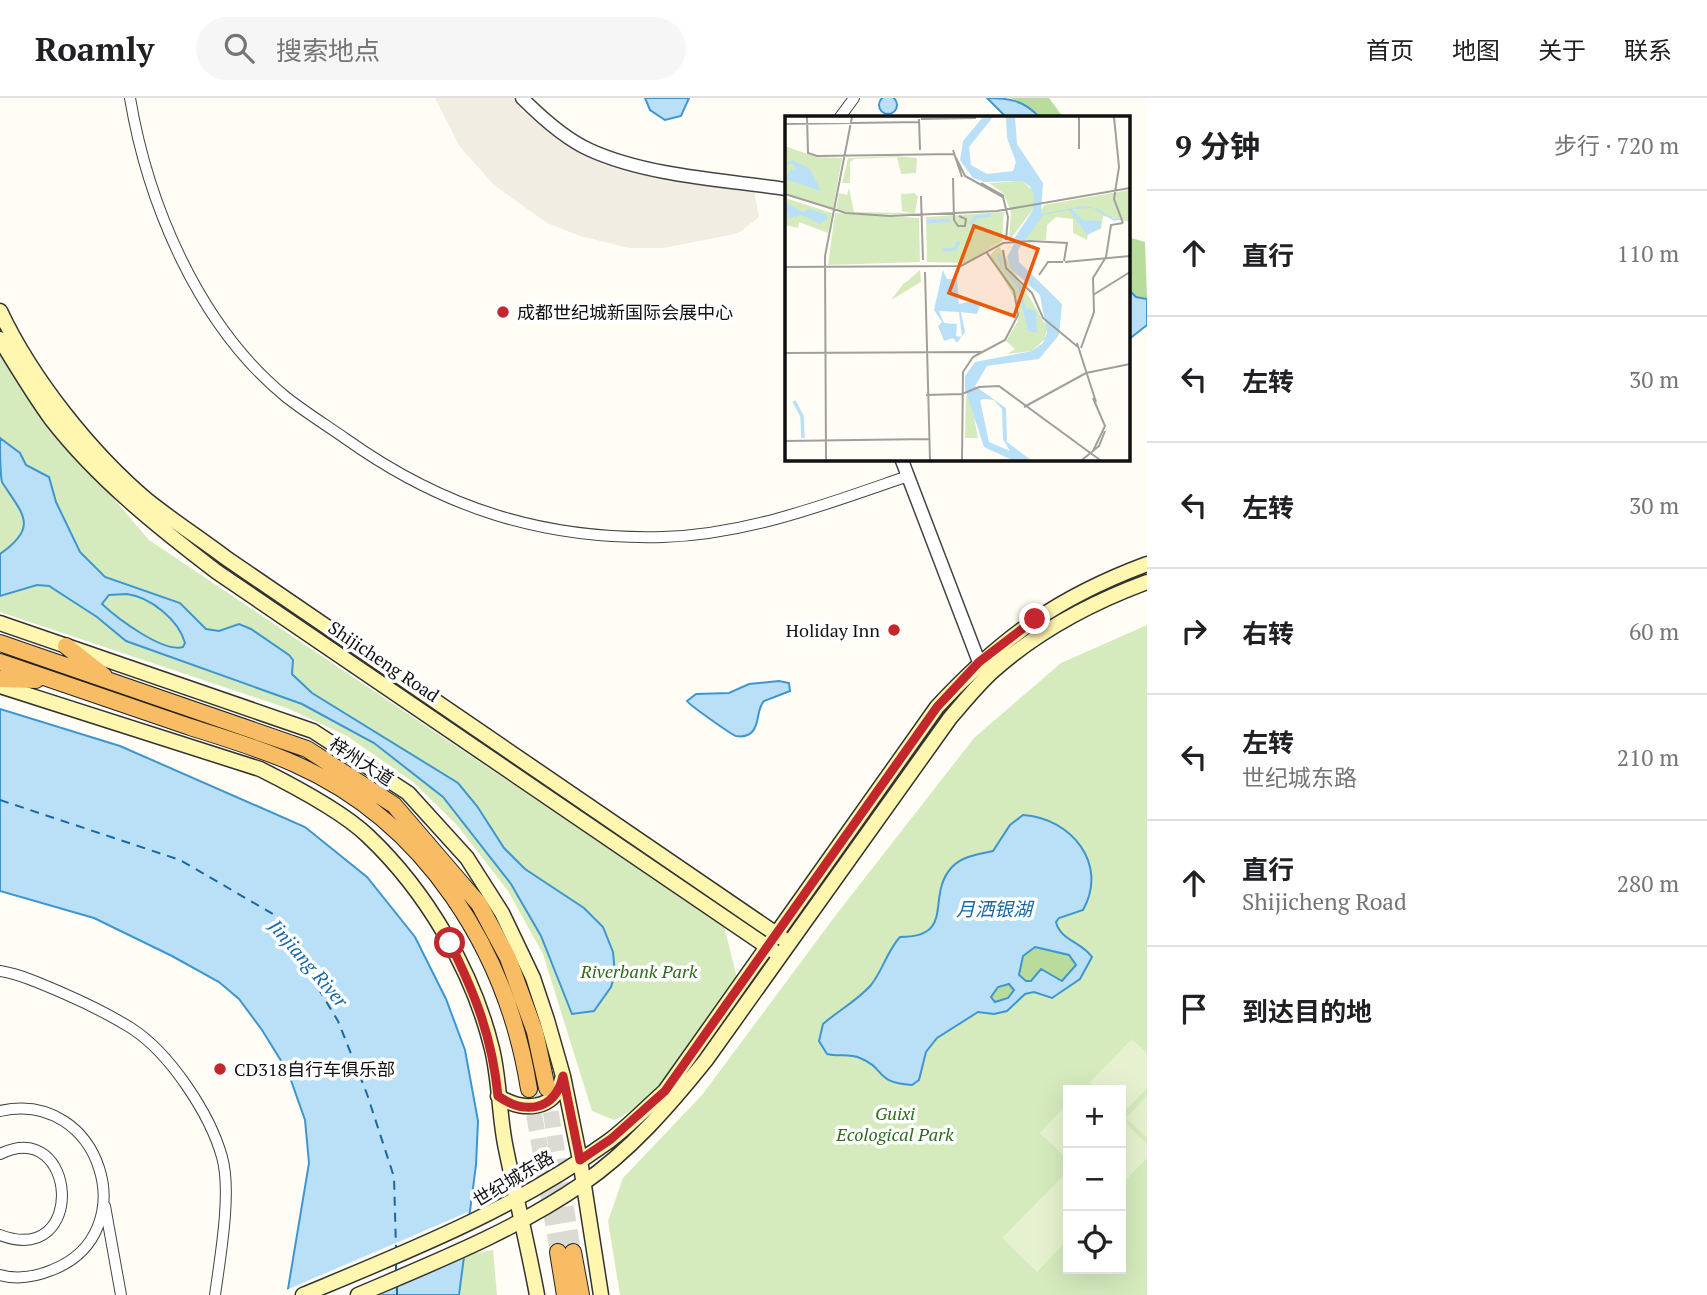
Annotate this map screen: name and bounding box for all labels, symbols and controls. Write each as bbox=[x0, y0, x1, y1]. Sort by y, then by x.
search box bbox=[196, 17, 686, 80]
text: Roamly bbox=[35, 27, 154, 70]
icon: search bbox=[220, 29, 258, 67]
text: 搜索地点 bbox=[276, 33, 380, 67]
text: 首页 bbox=[1366, 34, 1414, 66]
text: 地图 bbox=[1452, 34, 1500, 66]
text: 关于 bbox=[1538, 34, 1586, 66]
text: 联系 bbox=[1624, 34, 1672, 66]
inset map bbox=[785, 116, 1130, 460]
text: 9 分钟 bbox=[1175, 126, 1260, 166]
text: 步行 · 720 m bbox=[1554, 130, 1679, 161]
icon: ahead bbox=[1175, 234, 1213, 272]
text: 直行 bbox=[1242, 238, 1294, 272]
text: 110 m bbox=[1617, 238, 1679, 269]
place label: 成都世纪城新国际会展中心 bbox=[517, 300, 733, 324]
marker: 成都世纪城新国际会展中心 bbox=[495, 304, 511, 320]
icon: left bbox=[1175, 360, 1213, 398]
text: 左转 bbox=[1242, 364, 1294, 398]
text: 30 m bbox=[1629, 364, 1679, 395]
icon: left bbox=[1175, 486, 1213, 524]
text: 左转 bbox=[1242, 490, 1294, 524]
text: 30 m bbox=[1629, 490, 1679, 521]
route end bbox=[1019, 603, 1050, 634]
icon: right bbox=[1175, 612, 1213, 650]
street label: Shijicheng Road bbox=[324, 615, 444, 707]
text: 右转 bbox=[1242, 616, 1294, 650]
text: 60 m bbox=[1629, 616, 1679, 647]
place label: Holiday Inn bbox=[786, 618, 880, 642]
marker: Holiday Inn bbox=[886, 622, 902, 638]
text: 左转 bbox=[1242, 725, 1294, 759]
street label: 梓州大道 bbox=[325, 731, 399, 791]
icon: left bbox=[1175, 738, 1213, 776]
text: 210 m bbox=[1617, 742, 1679, 773]
text: 世纪城东路 bbox=[1242, 762, 1357, 793]
text: 直行 bbox=[1242, 852, 1294, 886]
icon: ahead bbox=[1175, 864, 1213, 902]
text: 280 m bbox=[1617, 868, 1679, 899]
text: Shijicheng Road bbox=[1242, 886, 1407, 917]
water label: 月洒银湖 bbox=[956, 896, 1035, 921]
water label: Jinjiang River bbox=[263, 913, 354, 1013]
route start bbox=[434, 927, 465, 958]
park label: Riverbank Park bbox=[580, 959, 698, 983]
icon: arrive bbox=[1175, 990, 1213, 1028]
text: 到达目的地 bbox=[1242, 994, 1372, 1028]
place label: CD318自行车俱乐部 bbox=[234, 1057, 395, 1081]
marker: CD318自行车俱乐部 bbox=[212, 1061, 228, 1077]
map controls bbox=[1063, 1085, 1126, 1274]
button: + bbox=[1063, 1085, 1126, 1148]
park label: Guixi Ecological Park bbox=[835, 1101, 954, 1146]
street label: 世纪城东路 bbox=[468, 1145, 558, 1211]
button: − bbox=[1063, 1148, 1126, 1211]
button: locate bbox=[1063, 1211, 1126, 1274]

